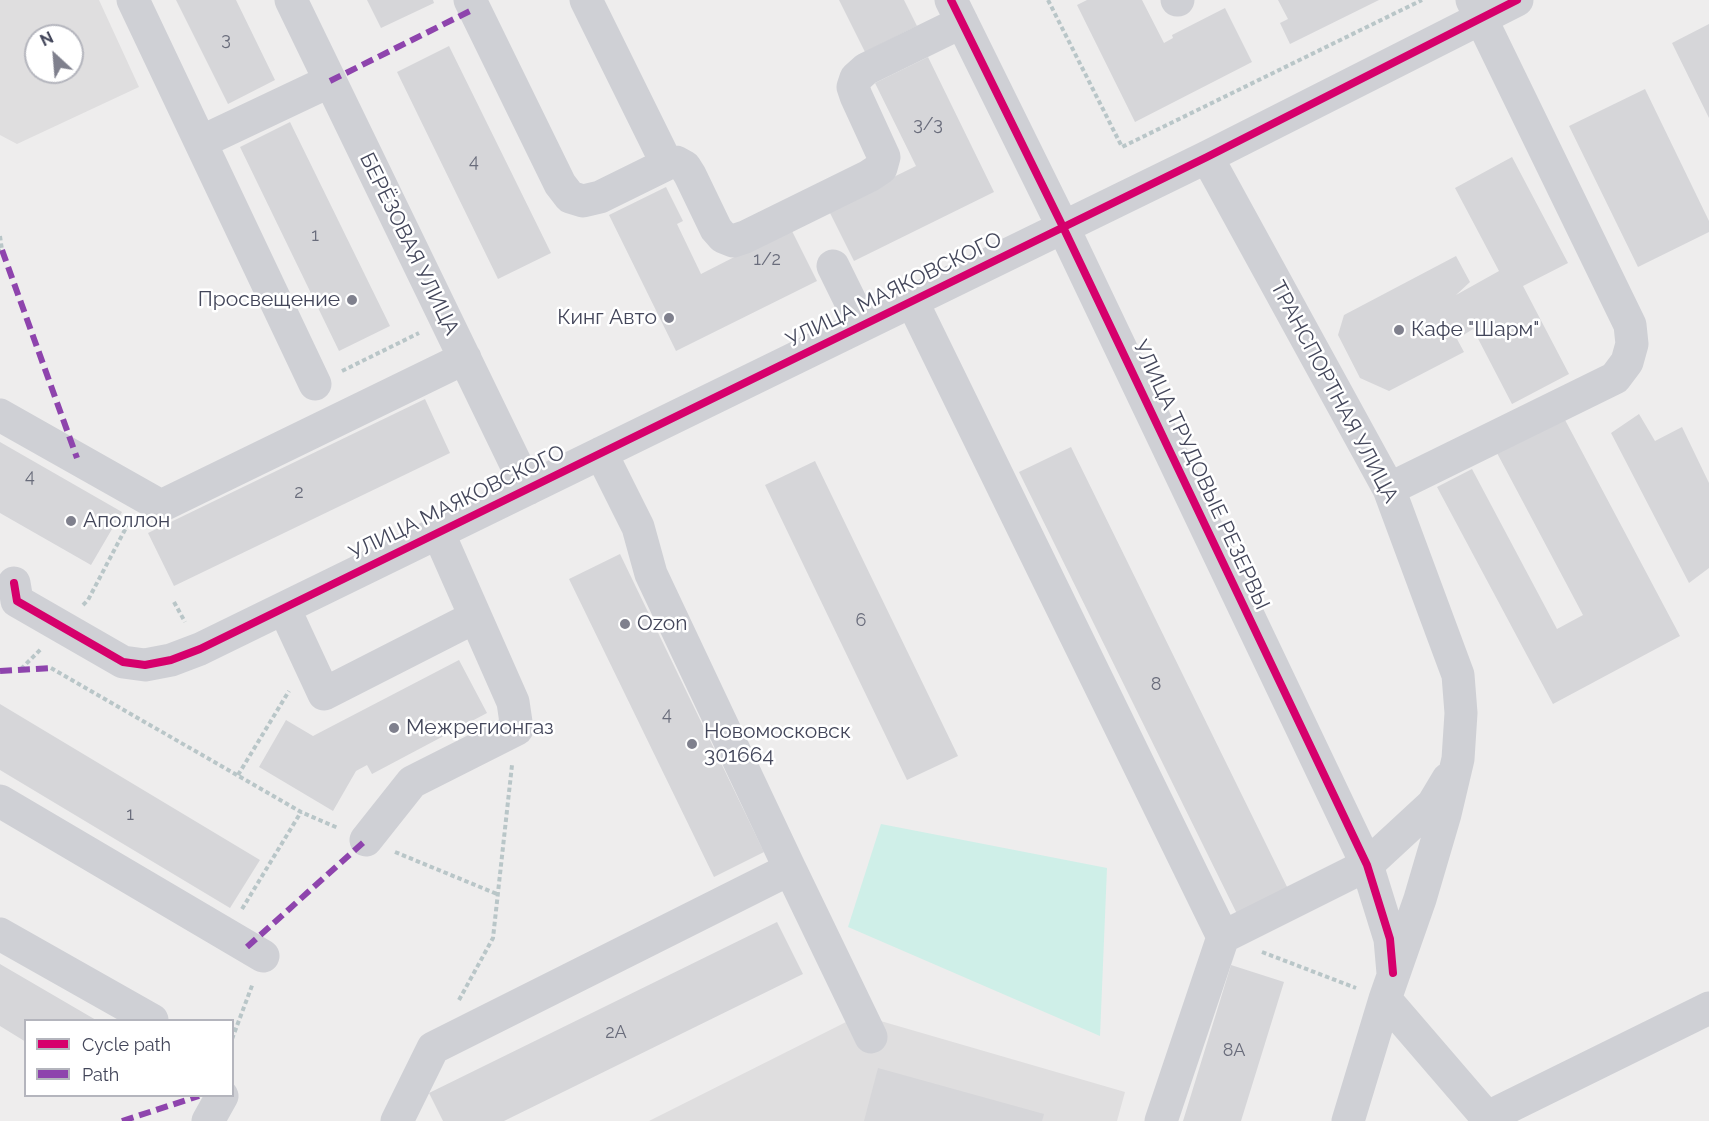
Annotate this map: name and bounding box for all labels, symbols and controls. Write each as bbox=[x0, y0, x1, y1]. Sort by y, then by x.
north arrow bbox=[24, 24, 84, 84]
text: N bbox=[37, 28, 56, 50]
house number: 3 bbox=[221, 29, 231, 51]
house number: 3/3 bbox=[913, 114, 943, 136]
street label: БЕРЁЗОВАЯ УЛИЦА bbox=[354, 149, 464, 339]
house number: 4 bbox=[469, 151, 479, 173]
house number: 1 bbox=[311, 225, 319, 247]
street label: УЛИЦА МАЯКОВСКОГО bbox=[782, 227, 1006, 353]
house number: 1/2 bbox=[753, 249, 781, 271]
street label: ТРАНСПОРТНАЯ УЛИЦА bbox=[1265, 277, 1403, 507]
place label: Просвещение bbox=[198, 287, 340, 313]
marker: Просвещение bbox=[345, 293, 359, 307]
place label: Кинг Авто bbox=[557, 305, 657, 331]
marker: Кинг Авто bbox=[662, 311, 676, 325]
place label: Кафе "Шарм" bbox=[1411, 317, 1539, 343]
marker: Кафе "Шарм" bbox=[1392, 323, 1406, 337]
street label: УЛИЦА ТРУДОВЫЕ РЕЗЕРВЫ bbox=[1127, 336, 1275, 614]
street label: УЛИЦА МАЯКОВСКОГО bbox=[345, 440, 569, 566]
house number: 4 bbox=[25, 466, 35, 488]
house number: 2 bbox=[294, 482, 304, 504]
place label: Аполлон bbox=[83, 508, 170, 534]
marker: Аполлон bbox=[64, 514, 78, 528]
house number: 6 bbox=[856, 610, 866, 632]
place label: Ozon bbox=[637, 611, 688, 637]
marker: Ozon bbox=[618, 617, 632, 631]
house number: 8 bbox=[1151, 674, 1161, 696]
house number: 4 bbox=[662, 704, 672, 726]
place label: Межрегионгаз bbox=[406, 715, 554, 741]
place label: Новомосковск 301664 bbox=[704, 719, 851, 769]
marker: Межрегионгаз bbox=[387, 721, 401, 735]
marker: Новомосковск 301664 bbox=[685, 737, 699, 751]
house number: 1 bbox=[126, 804, 134, 826]
legend bbox=[24, 1019, 234, 1097]
house number: 2А bbox=[605, 1022, 627, 1044]
text: Cycle path bbox=[82, 1034, 171, 1055]
house number: 8А bbox=[1223, 1040, 1245, 1062]
text: Path bbox=[82, 1064, 119, 1085]

